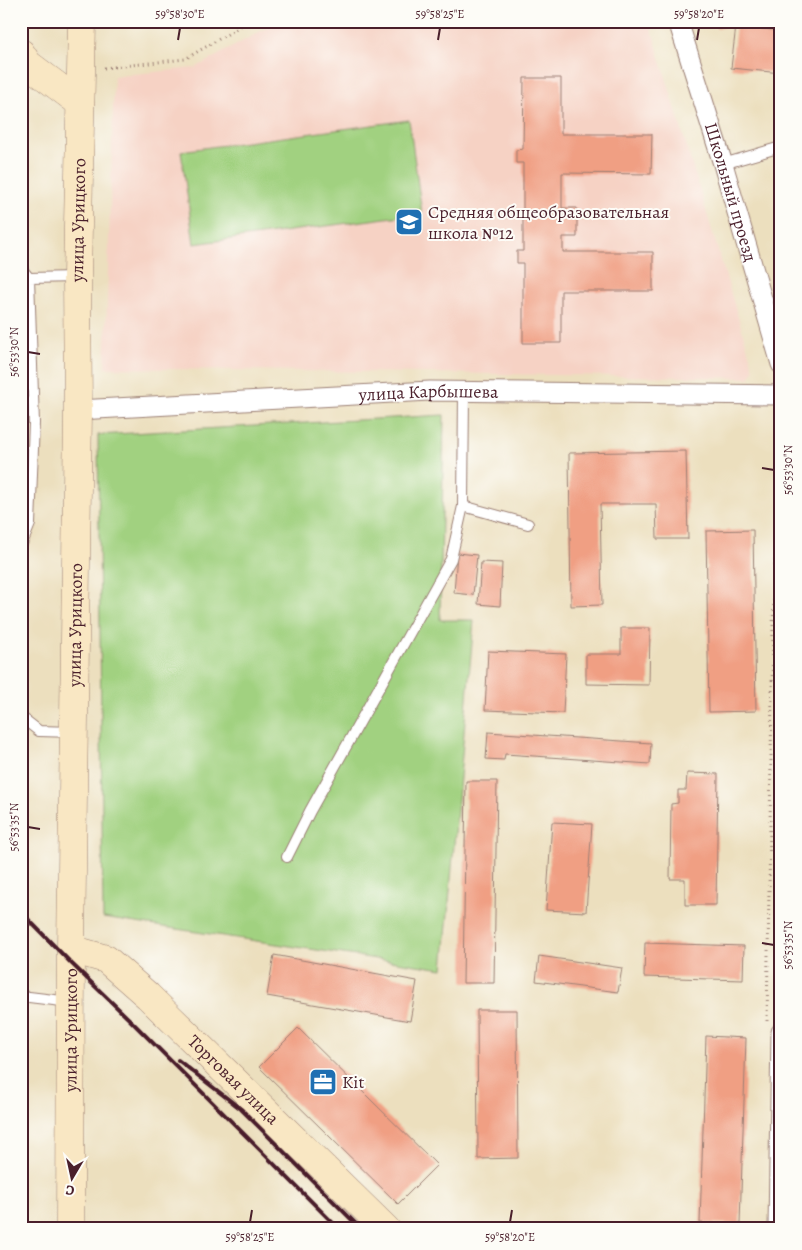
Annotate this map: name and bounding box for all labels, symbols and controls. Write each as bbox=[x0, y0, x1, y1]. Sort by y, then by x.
text: 59°58'30"E bbox=[155, 6, 205, 22]
text: 59°58'25"E bbox=[416, 6, 464, 22]
text: 59°58'20"E bbox=[674, 6, 724, 22]
street label: Школьный проезд bbox=[699, 119, 763, 265]
street label: улица Урицкого bbox=[65, 158, 91, 283]
place label: Средняя общеобразовательная школа №12 bbox=[428, 200, 669, 245]
school or university icon: Средняя общеобразовательная школа №12 bbox=[394, 207, 424, 237]
text: 56°53'30"N bbox=[6, 327, 22, 377]
street label: улица Карбышева bbox=[357, 379, 499, 407]
text: 56°53'30"N bbox=[780, 445, 796, 495]
street label: улица Урицкого bbox=[62, 563, 88, 688]
text: 56°53'35"N bbox=[6, 802, 22, 851]
text: 56°53'35"N bbox=[780, 920, 796, 969]
street label: улица Урицкого bbox=[58, 968, 83, 1093]
street label: Торговая улица bbox=[183, 1029, 285, 1130]
office icon: Kit bbox=[308, 1067, 338, 1097]
place label: Kit bbox=[342, 1070, 364, 1094]
north arrow bbox=[48, 1152, 98, 1202]
text: С bbox=[64, 1180, 76, 1200]
text: 59°58'25"E bbox=[226, 1229, 274, 1245]
text: 59°58'20"E bbox=[485, 1229, 535, 1245]

